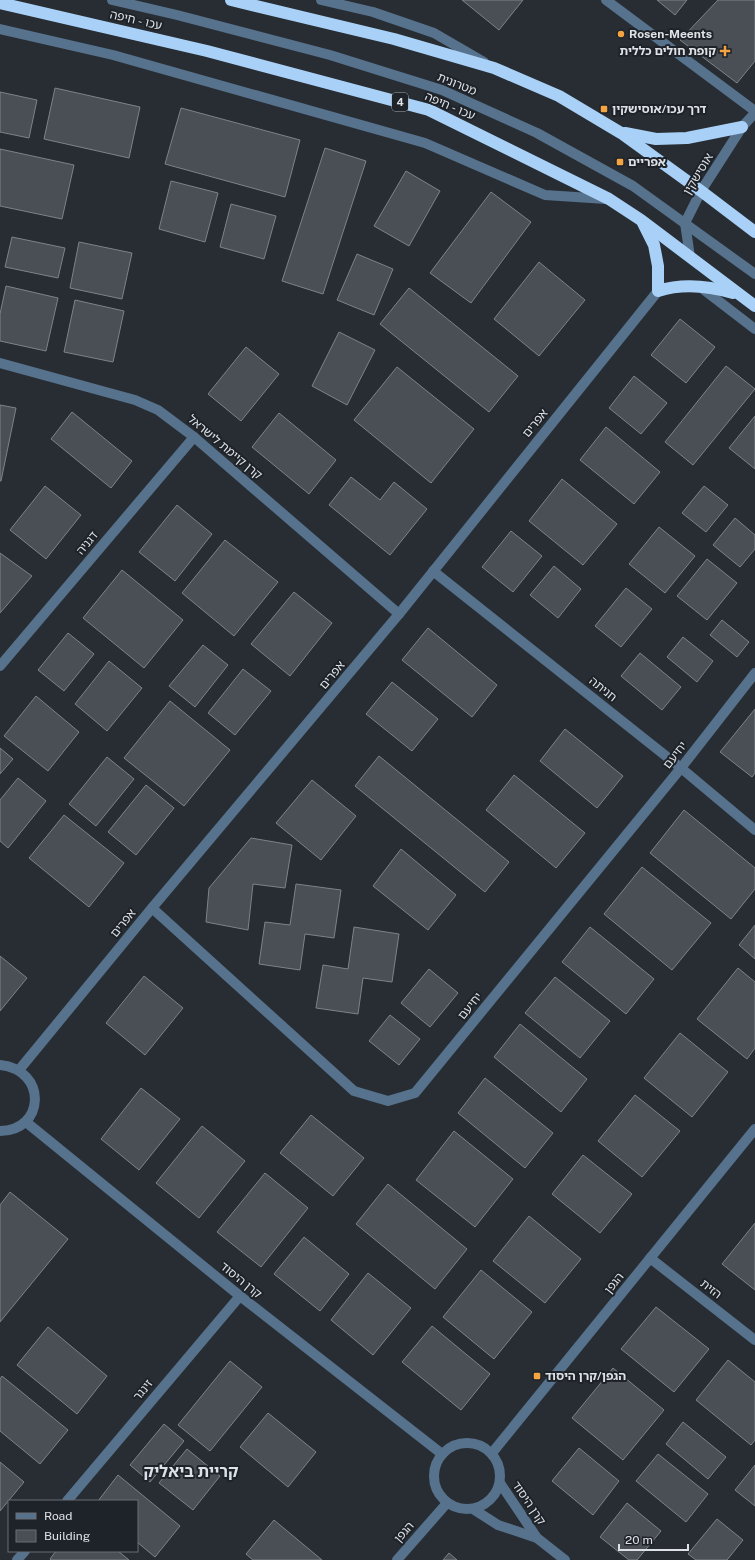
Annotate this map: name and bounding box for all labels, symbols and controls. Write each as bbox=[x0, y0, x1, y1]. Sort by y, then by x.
street label: עכו - חיפה bbox=[108, 7, 164, 33]
place label: Rosen-Meents bbox=[629, 27, 712, 41]
marker: Rosen-Meents bbox=[616, 29, 626, 39]
place label: קופת חולים כללית bbox=[620, 44, 716, 58]
marker: קופת חולים כללית bbox=[719, 45, 731, 57]
street label: מטרונית bbox=[435, 70, 479, 98]
street label: עכו - חיפה bbox=[423, 89, 477, 123]
road number: 4 bbox=[392, 93, 408, 111]
place label: דרך עכו/אוסישקין bbox=[612, 102, 706, 116]
marker: דרך עכו/אוסישקין bbox=[599, 104, 609, 114]
street label: אוסישקין bbox=[680, 150, 716, 197]
place label: אפריים bbox=[628, 155, 666, 169]
marker: אפריים bbox=[615, 157, 625, 167]
street label: אפרים bbox=[519, 406, 551, 440]
street label: קרן קיימת לישראל bbox=[185, 412, 265, 482]
street label: דגניה bbox=[73, 528, 101, 558]
street label: אפרים bbox=[316, 658, 348, 692]
street label: חניתה bbox=[586, 674, 620, 704]
street label: יחיעם bbox=[660, 739, 690, 771]
street label: אפרים bbox=[107, 906, 139, 940]
street label: יחיעם bbox=[455, 990, 485, 1022]
street label: קרן היסוד bbox=[217, 1259, 265, 1301]
street label: הגפן bbox=[601, 1270, 627, 1296]
street label: הזית bbox=[698, 1276, 724, 1302]
place label: הגפן/קרן היסוד bbox=[545, 1369, 626, 1383]
marker: הגפן/קרן היסוד bbox=[532, 1371, 542, 1381]
street label: זינגר bbox=[130, 1377, 156, 1403]
district label: קריית ביאליק bbox=[144, 1462, 239, 1481]
street label: קרן היסוד bbox=[509, 1479, 549, 1528]
legend bbox=[8, 1500, 138, 1552]
text: Road bbox=[44, 1509, 72, 1523]
street label: הגפן bbox=[391, 1519, 417, 1545]
scale bar bbox=[619, 1526, 688, 1552]
text: Building bbox=[44, 1529, 90, 1543]
text: 20 m bbox=[625, 1533, 653, 1547]

